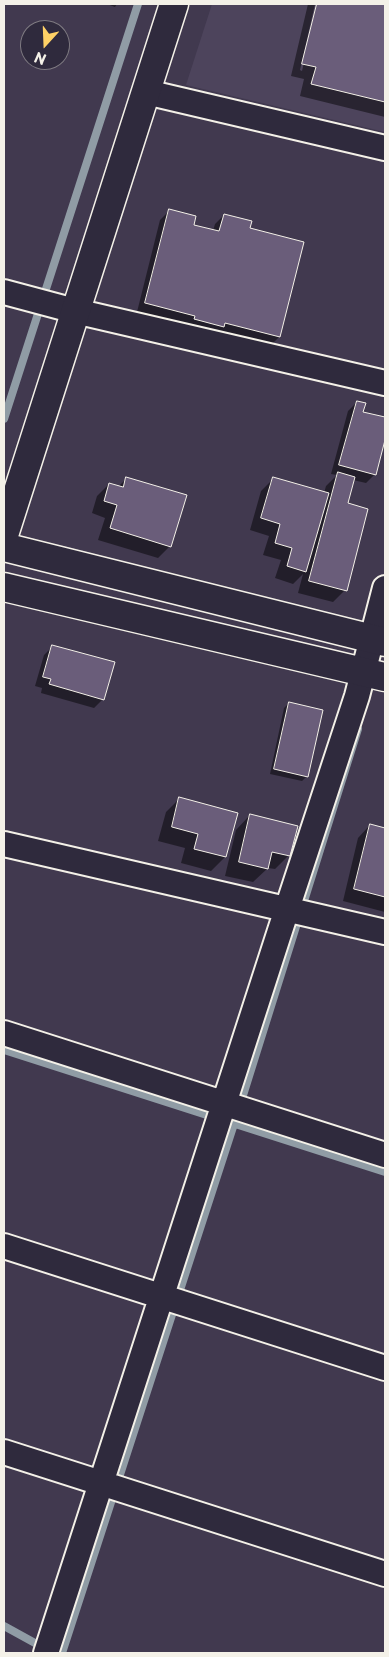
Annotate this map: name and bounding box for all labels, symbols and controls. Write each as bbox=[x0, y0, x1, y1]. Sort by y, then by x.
north arrow bbox=[20, 20, 70, 70]
text: N bbox=[31, 47, 49, 70]

